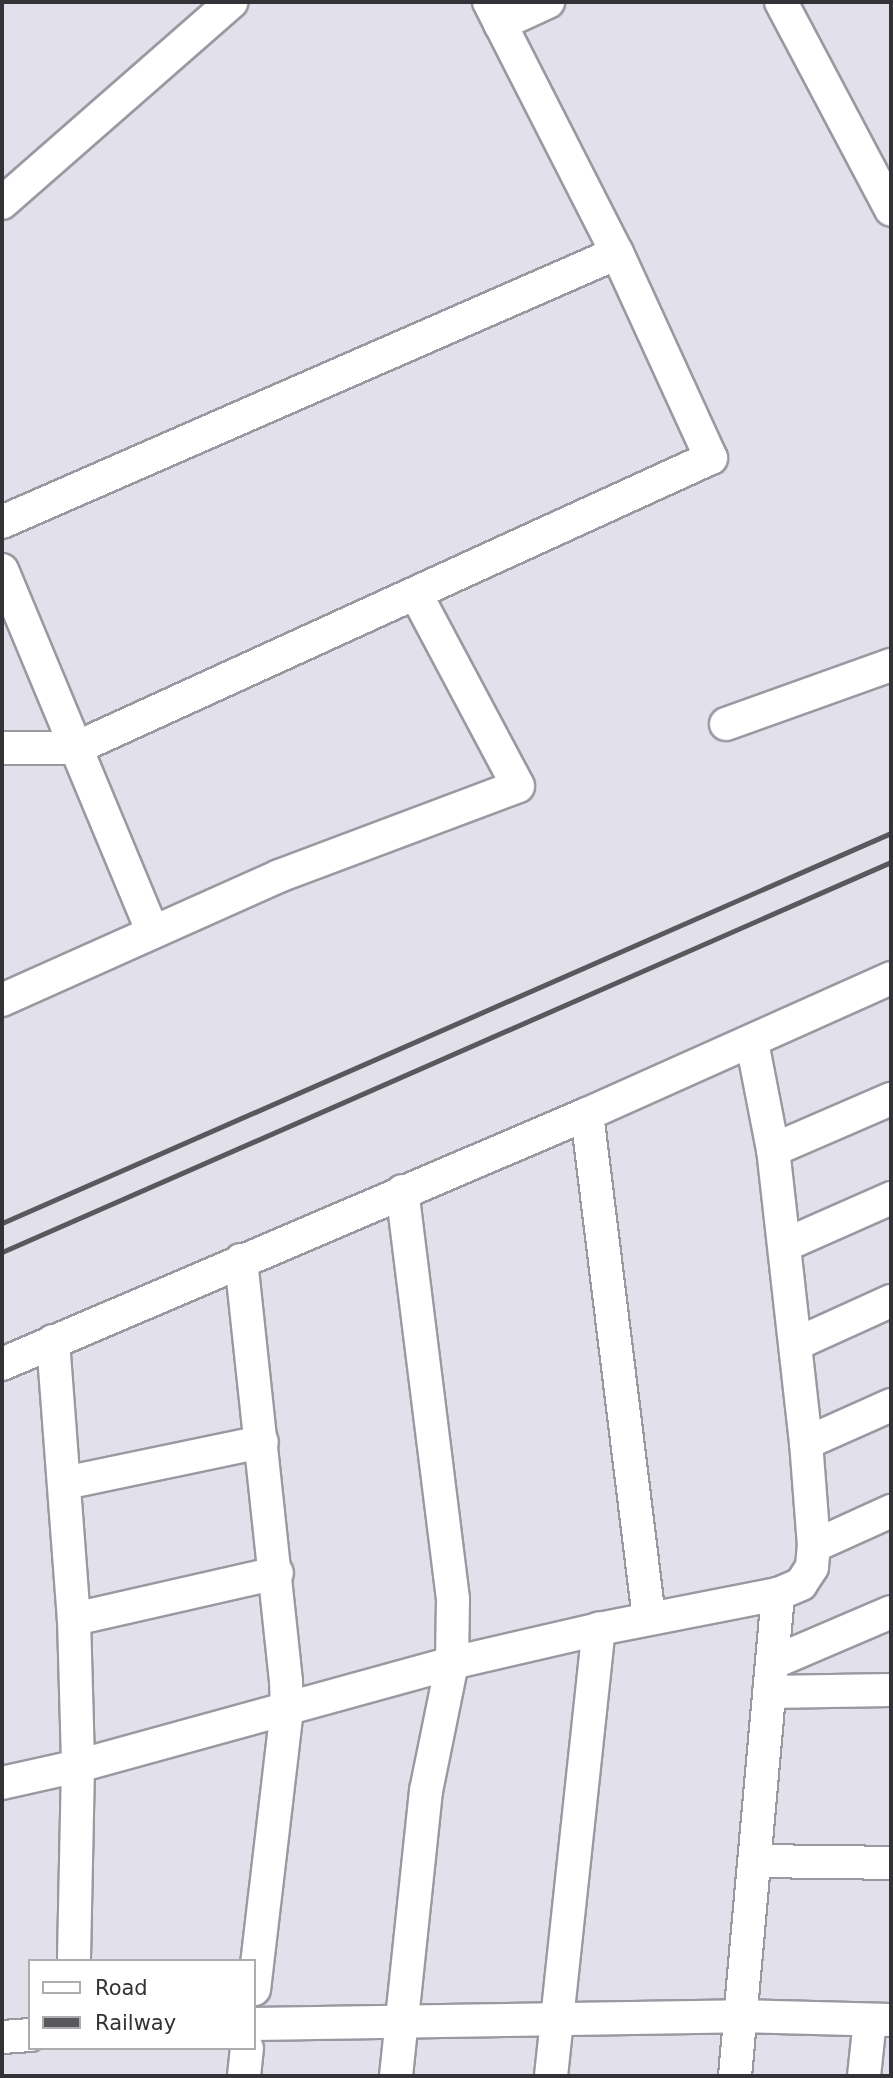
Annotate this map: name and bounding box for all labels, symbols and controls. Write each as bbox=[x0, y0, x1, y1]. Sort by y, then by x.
legend bbox=[28, 1959, 256, 2050]
text: Road bbox=[95, 1976, 148, 2000]
text: Railway bbox=[95, 2011, 176, 2035]

